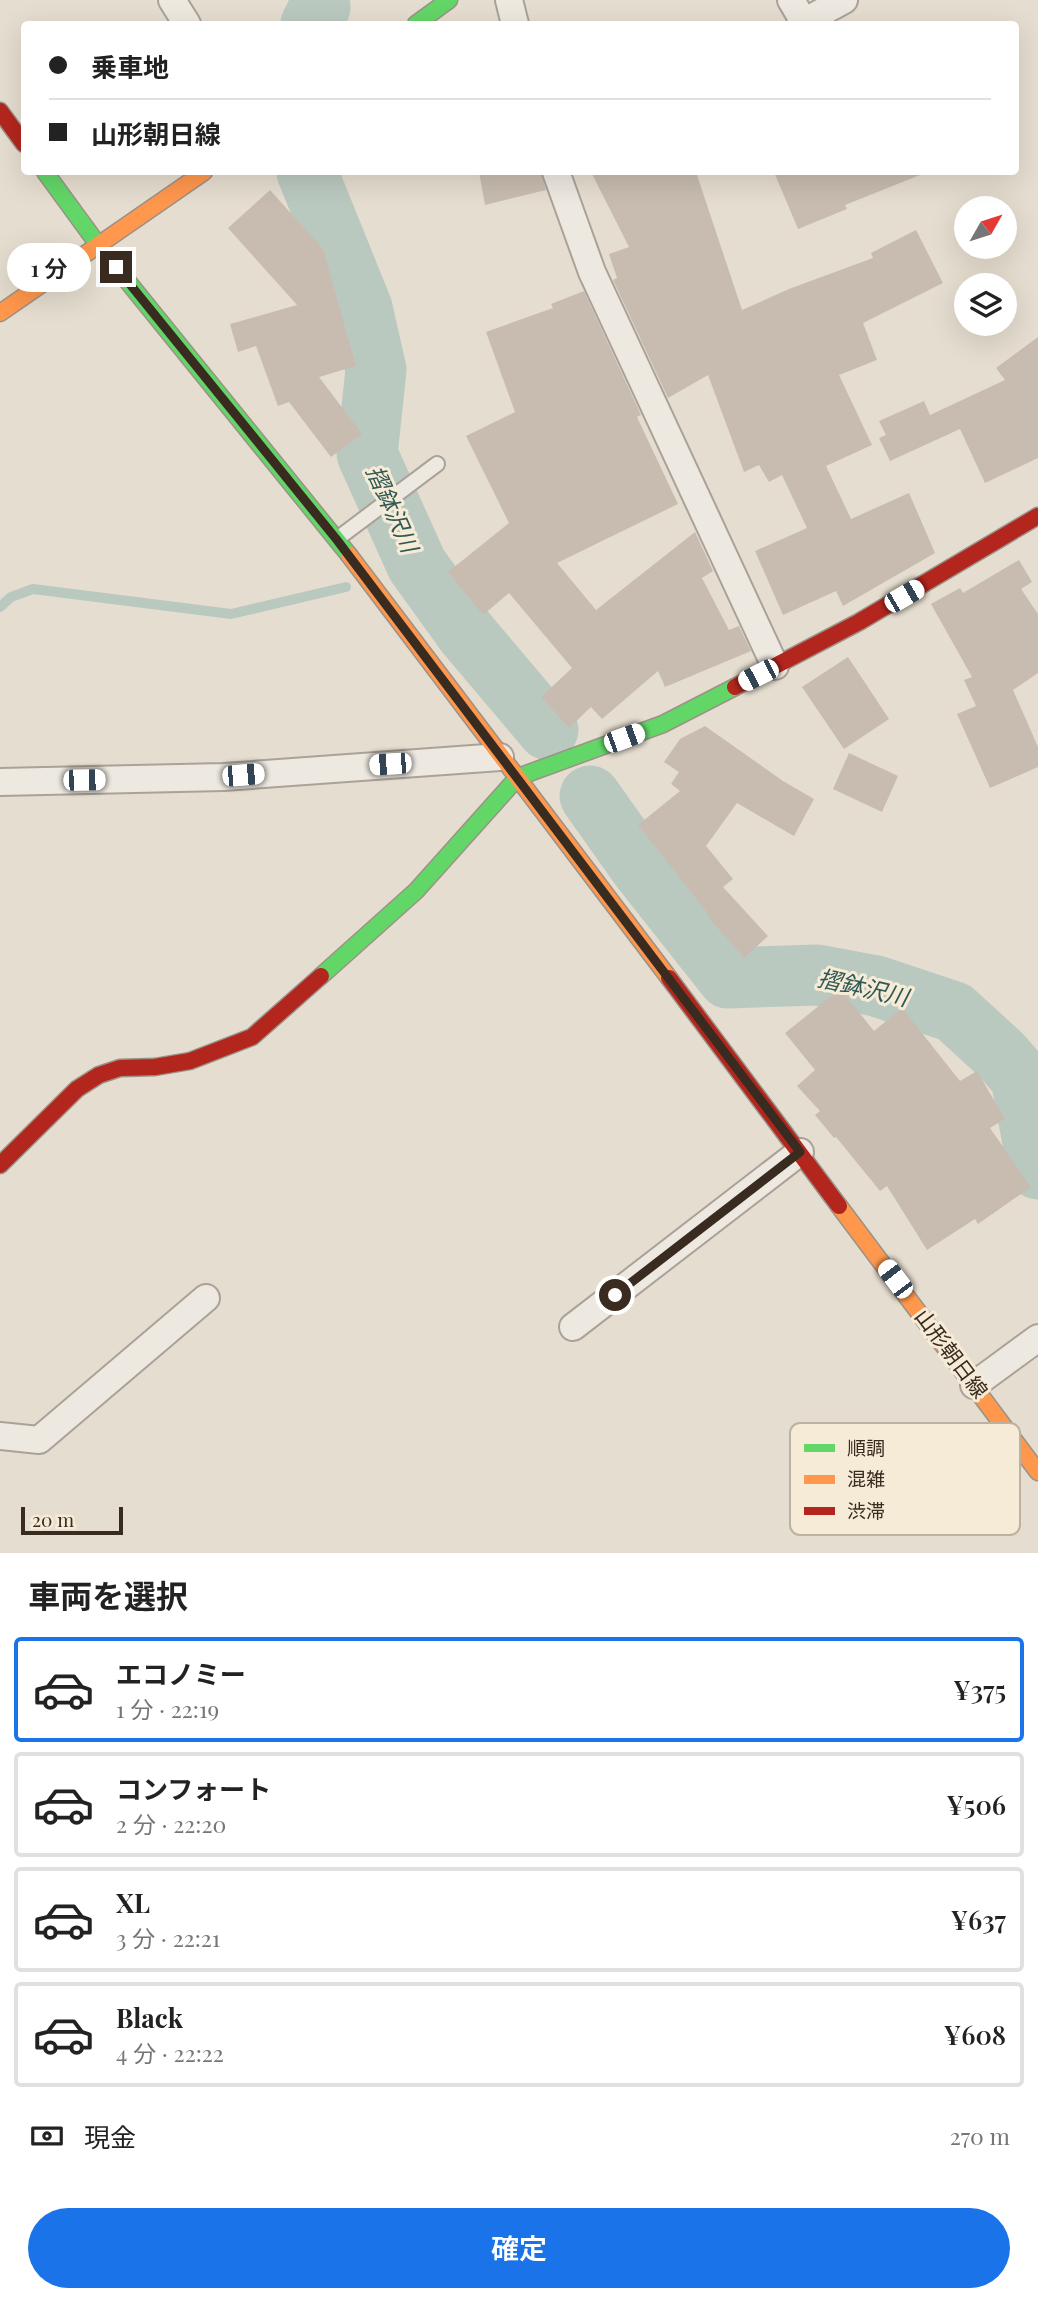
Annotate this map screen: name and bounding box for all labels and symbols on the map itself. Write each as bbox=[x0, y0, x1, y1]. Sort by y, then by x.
north arrow bbox=[954, 196, 1017, 259]
callout: 1 分 bbox=[8, 243, 92, 292]
route end bbox=[100, 251, 132, 283]
water label: 摺鉢沢川 bbox=[361, 460, 427, 559]
car bbox=[881, 576, 928, 616]
car bbox=[735, 656, 782, 694]
car bbox=[601, 721, 648, 755]
car bbox=[369, 752, 412, 776]
car bbox=[222, 763, 265, 787]
car bbox=[63, 769, 106, 791]
water label: 摺鉢沢川 bbox=[815, 961, 915, 1013]
car bbox=[874, 1256, 917, 1302]
route start bbox=[599, 1279, 631, 1311]
street label: 山形朝日線 bbox=[910, 1302, 995, 1403]
legend bbox=[790, 1423, 1020, 1535]
text: 順調 bbox=[847, 1434, 885, 1460]
text: 混雑 bbox=[847, 1465, 885, 1491]
text: 渋滞 bbox=[847, 1497, 885, 1523]
scale bar bbox=[21, 1504, 122, 1536]

